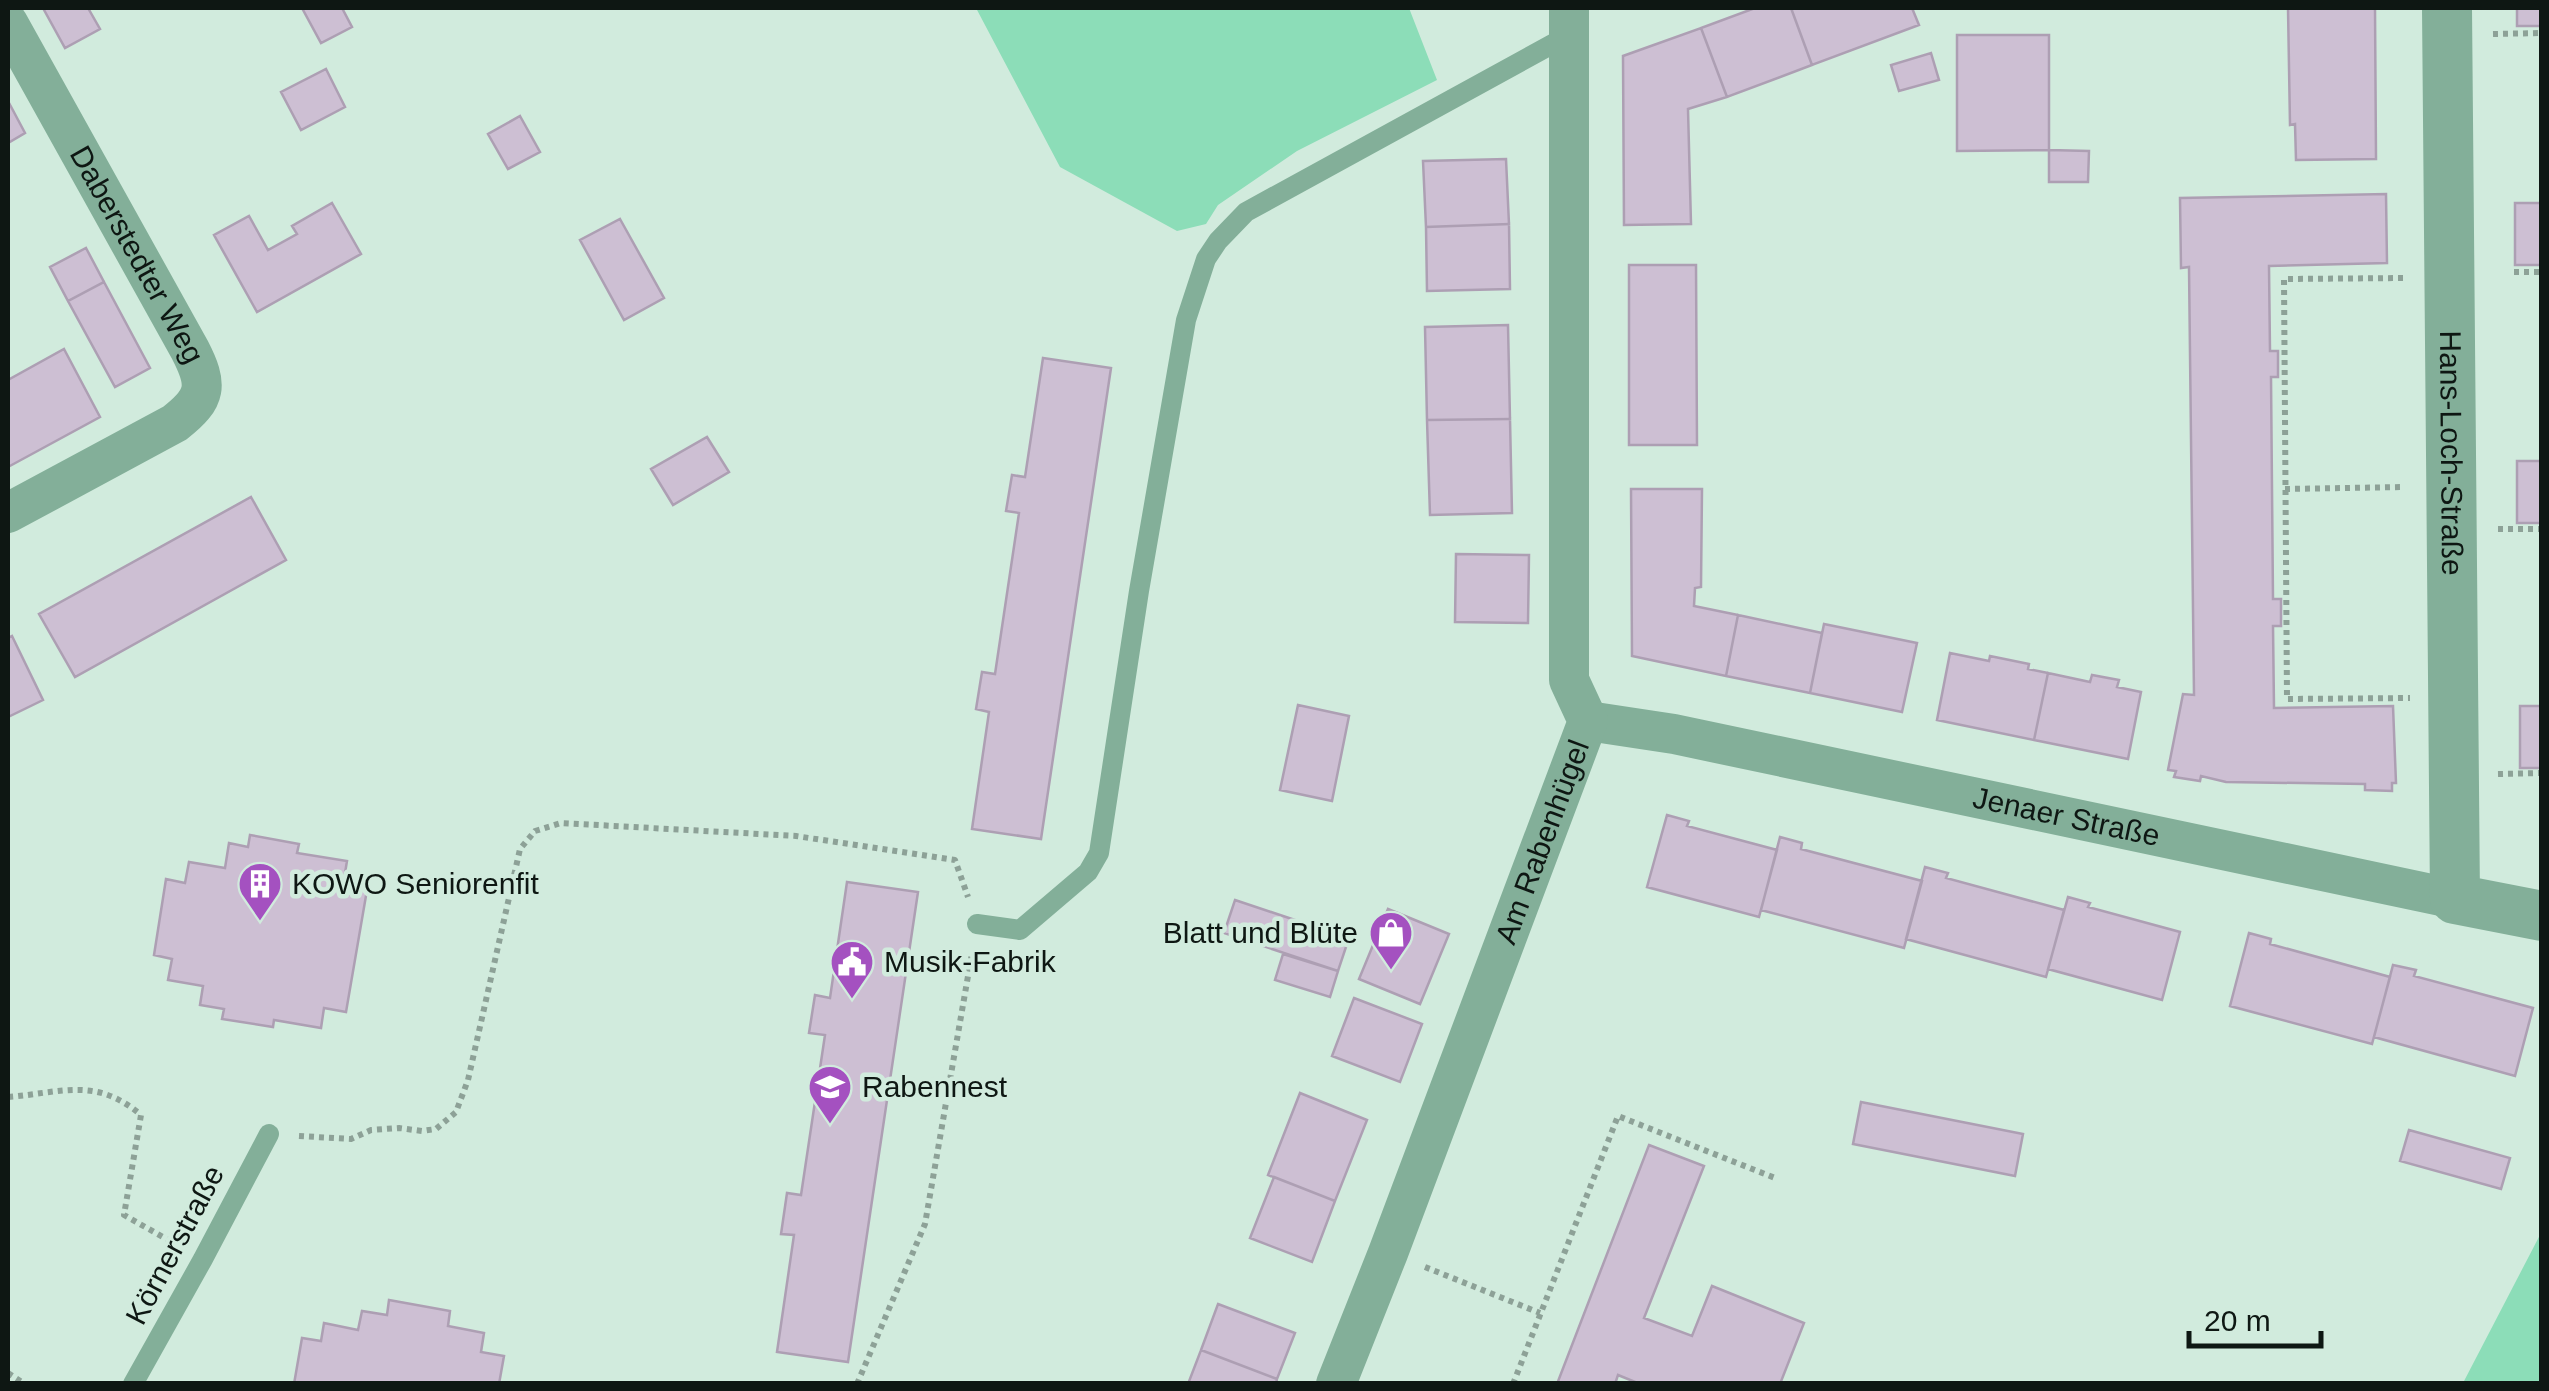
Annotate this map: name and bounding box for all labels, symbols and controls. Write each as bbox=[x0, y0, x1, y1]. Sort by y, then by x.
street label: Daberstedter Weg bbox=[64, 140, 211, 368]
street label: Hans-Loch-Straße bbox=[2434, 330, 2469, 576]
street label: Am Rabenhügel bbox=[1489, 735, 1595, 948]
street label: Jenaer Straße bbox=[1970, 781, 2163, 852]
building icon: KOWO Seniorenfit bbox=[237, 861, 283, 922]
place label: KOWO Seniorenfit bbox=[292, 867, 539, 900]
shop icon: Blatt und Blüte bbox=[1368, 910, 1414, 971]
place label: Blatt und Blüte bbox=[1163, 916, 1358, 949]
public building icon: Musik-Fabrik bbox=[829, 939, 875, 1000]
place label: Musik-Fabrik bbox=[884, 945, 1057, 978]
school or university icon: Rabennest bbox=[807, 1064, 853, 1125]
place label: Rabennest bbox=[862, 1070, 1008, 1103]
street label: Körnerstraße bbox=[119, 1160, 230, 1330]
scale bar bbox=[2189, 1286, 2322, 1348]
text: 20 m bbox=[2204, 1304, 2271, 1337]

